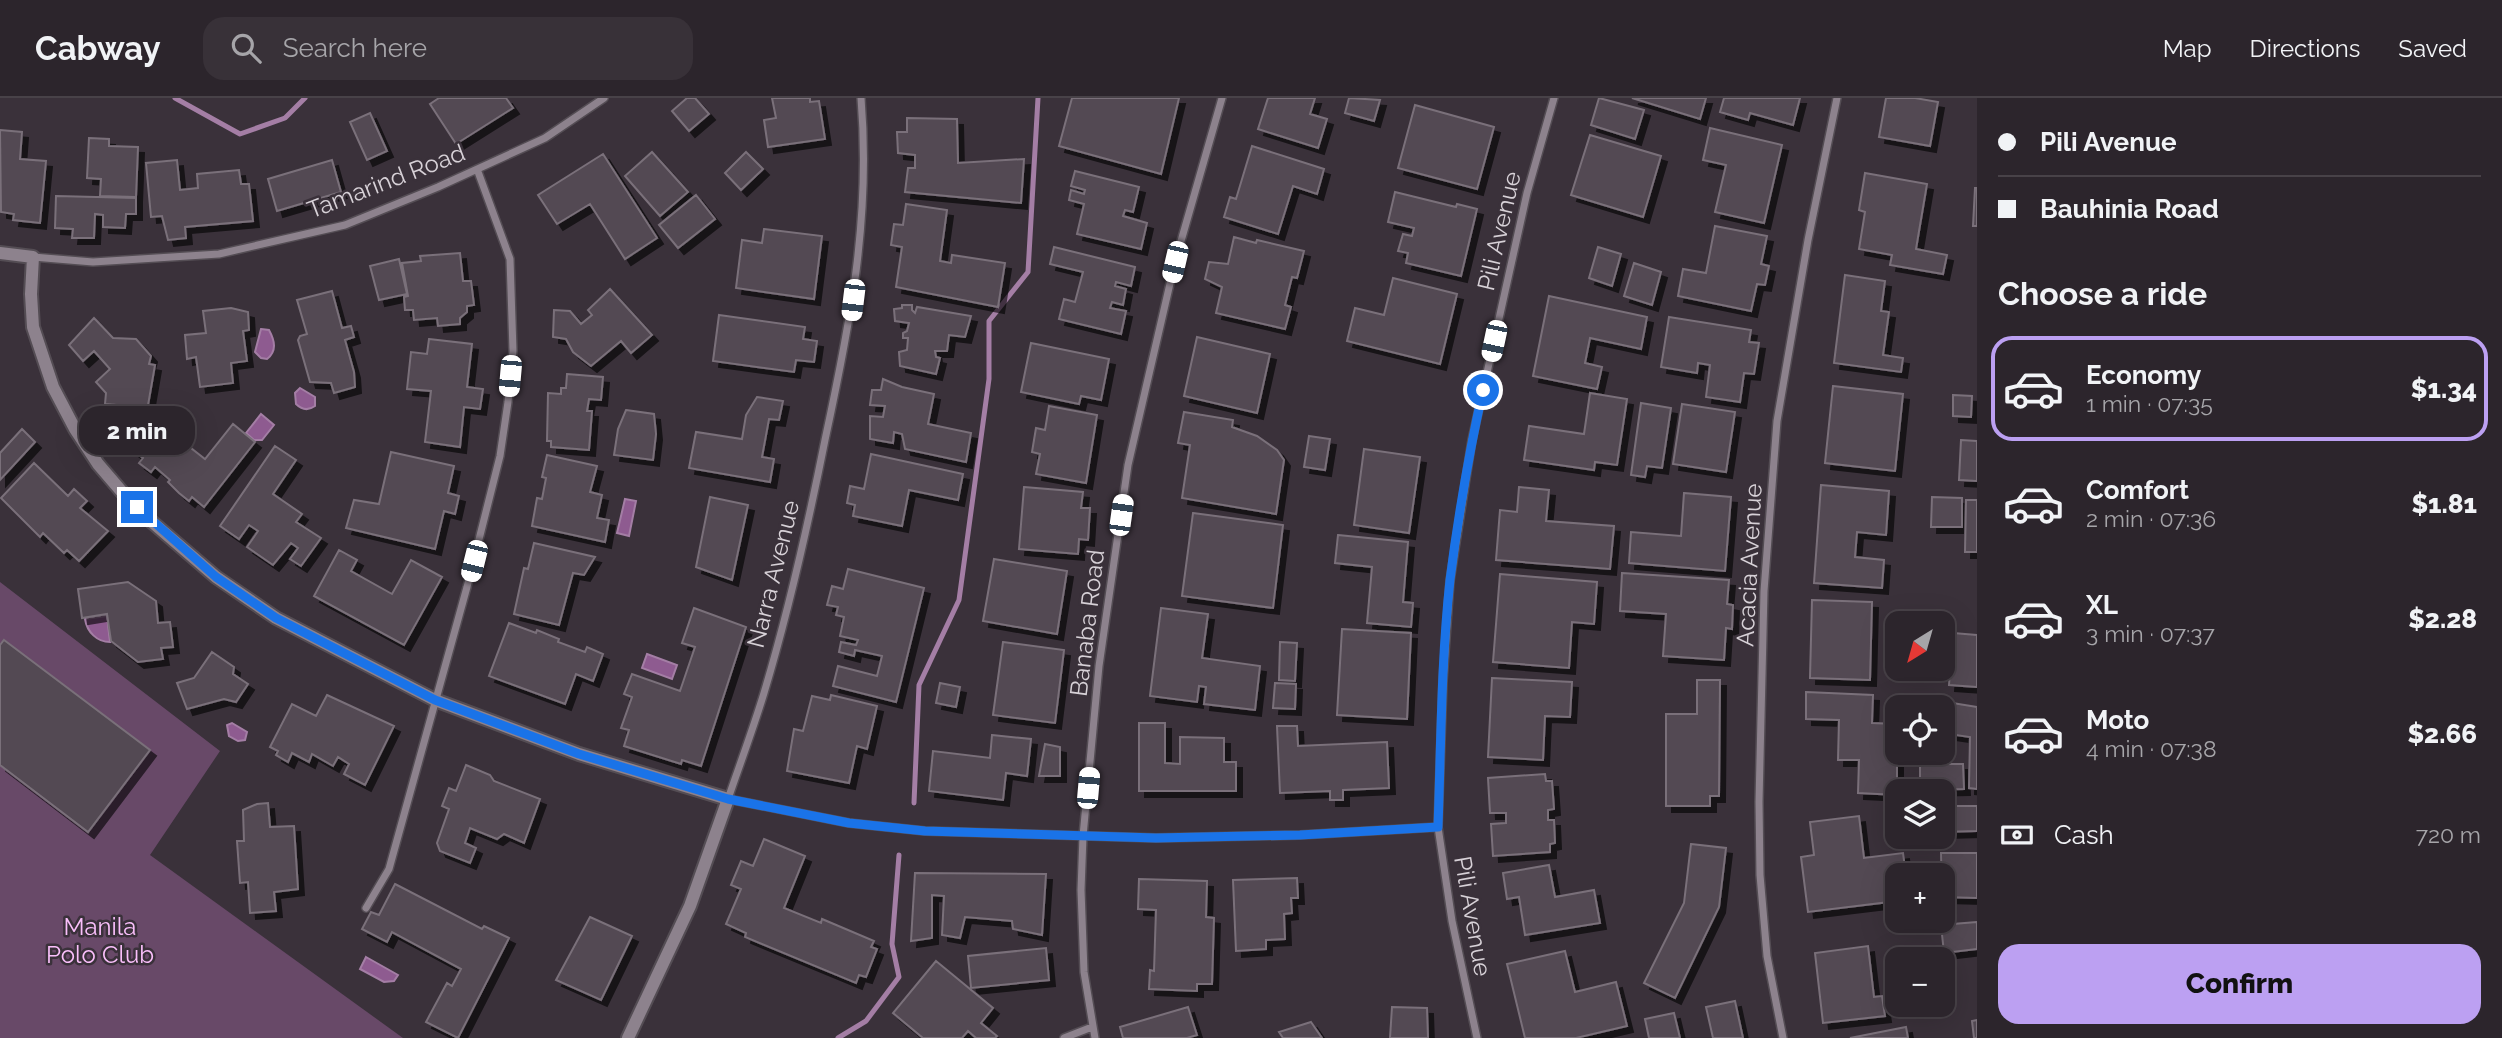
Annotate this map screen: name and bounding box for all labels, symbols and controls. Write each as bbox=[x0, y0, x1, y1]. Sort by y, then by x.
search box bbox=[203, 17, 693, 80]
text: Cabway bbox=[35, 29, 161, 68]
icon: search bbox=[227, 29, 265, 67]
text: Search here bbox=[283, 33, 427, 63]
text: Map bbox=[2163, 34, 2212, 63]
text: Directions bbox=[2250, 34, 2360, 63]
text: Saved bbox=[2398, 34, 2467, 63]
text: Pili Avenue bbox=[2040, 127, 2177, 157]
street label: Tamarind Road bbox=[303, 138, 469, 224]
street label: Pili Avenue bbox=[1471, 169, 1527, 293]
text: Bauhinia Road bbox=[2040, 194, 2219, 224]
car bbox=[1161, 239, 1190, 285]
text: Choose a ride bbox=[1998, 275, 2207, 312]
car bbox=[841, 278, 866, 322]
car bbox=[1480, 318, 1509, 364]
car bbox=[498, 354, 523, 398]
icon: car bbox=[2002, 357, 2065, 420]
text: Economy bbox=[2086, 360, 2201, 390]
route start bbox=[1467, 374, 1499, 406]
text: $1.34 bbox=[2411, 374, 2477, 404]
text: 1 min · 07:35 bbox=[2086, 390, 2213, 417]
callout: 2 min bbox=[79, 406, 195, 454]
text: 2 min bbox=[107, 417, 167, 444]
icon: car bbox=[2002, 472, 2065, 535]
text: Comfort bbox=[2086, 475, 2189, 505]
street label: Acacia Avenue bbox=[1730, 483, 1768, 647]
text: $1.81 bbox=[2411, 489, 2477, 519]
route end bbox=[121, 491, 153, 523]
car bbox=[1108, 493, 1135, 537]
street label: Narra Avenue bbox=[741, 497, 805, 651]
text: 2 min · 07:36 bbox=[2086, 505, 2216, 532]
car bbox=[459, 538, 490, 584]
street label: Banaba Road bbox=[1064, 548, 1110, 698]
icon: car bbox=[2002, 587, 2065, 650]
text: XL bbox=[2086, 590, 2118, 620]
text: $2.28 bbox=[2408, 604, 2477, 634]
north arrow bbox=[1885, 611, 1955, 681]
map controls bbox=[1885, 611, 1955, 1017]
text: 3 min · 07:37 bbox=[2086, 620, 2215, 647]
button: locate bbox=[1885, 695, 1955, 765]
icon: car bbox=[2002, 702, 2065, 765]
text: Moto bbox=[2086, 705, 2149, 735]
text: $2.66 bbox=[2407, 719, 2477, 749]
text: 4 min · 07:38 bbox=[2086, 735, 2217, 762]
car bbox=[1076, 766, 1101, 810]
button: layers bbox=[1885, 779, 1955, 849]
icon: cash bbox=[1998, 816, 2036, 854]
text: Cash bbox=[2054, 820, 2114, 850]
text: 720 m bbox=[2416, 821, 2481, 848]
street label: Pili Avenue bbox=[1448, 854, 1498, 978]
button: + bbox=[1885, 863, 1955, 933]
park label: Manila Polo Club bbox=[46, 912, 154, 969]
button: Confirm bbox=[1998, 944, 2481, 1024]
button: − bbox=[1885, 947, 1955, 1017]

